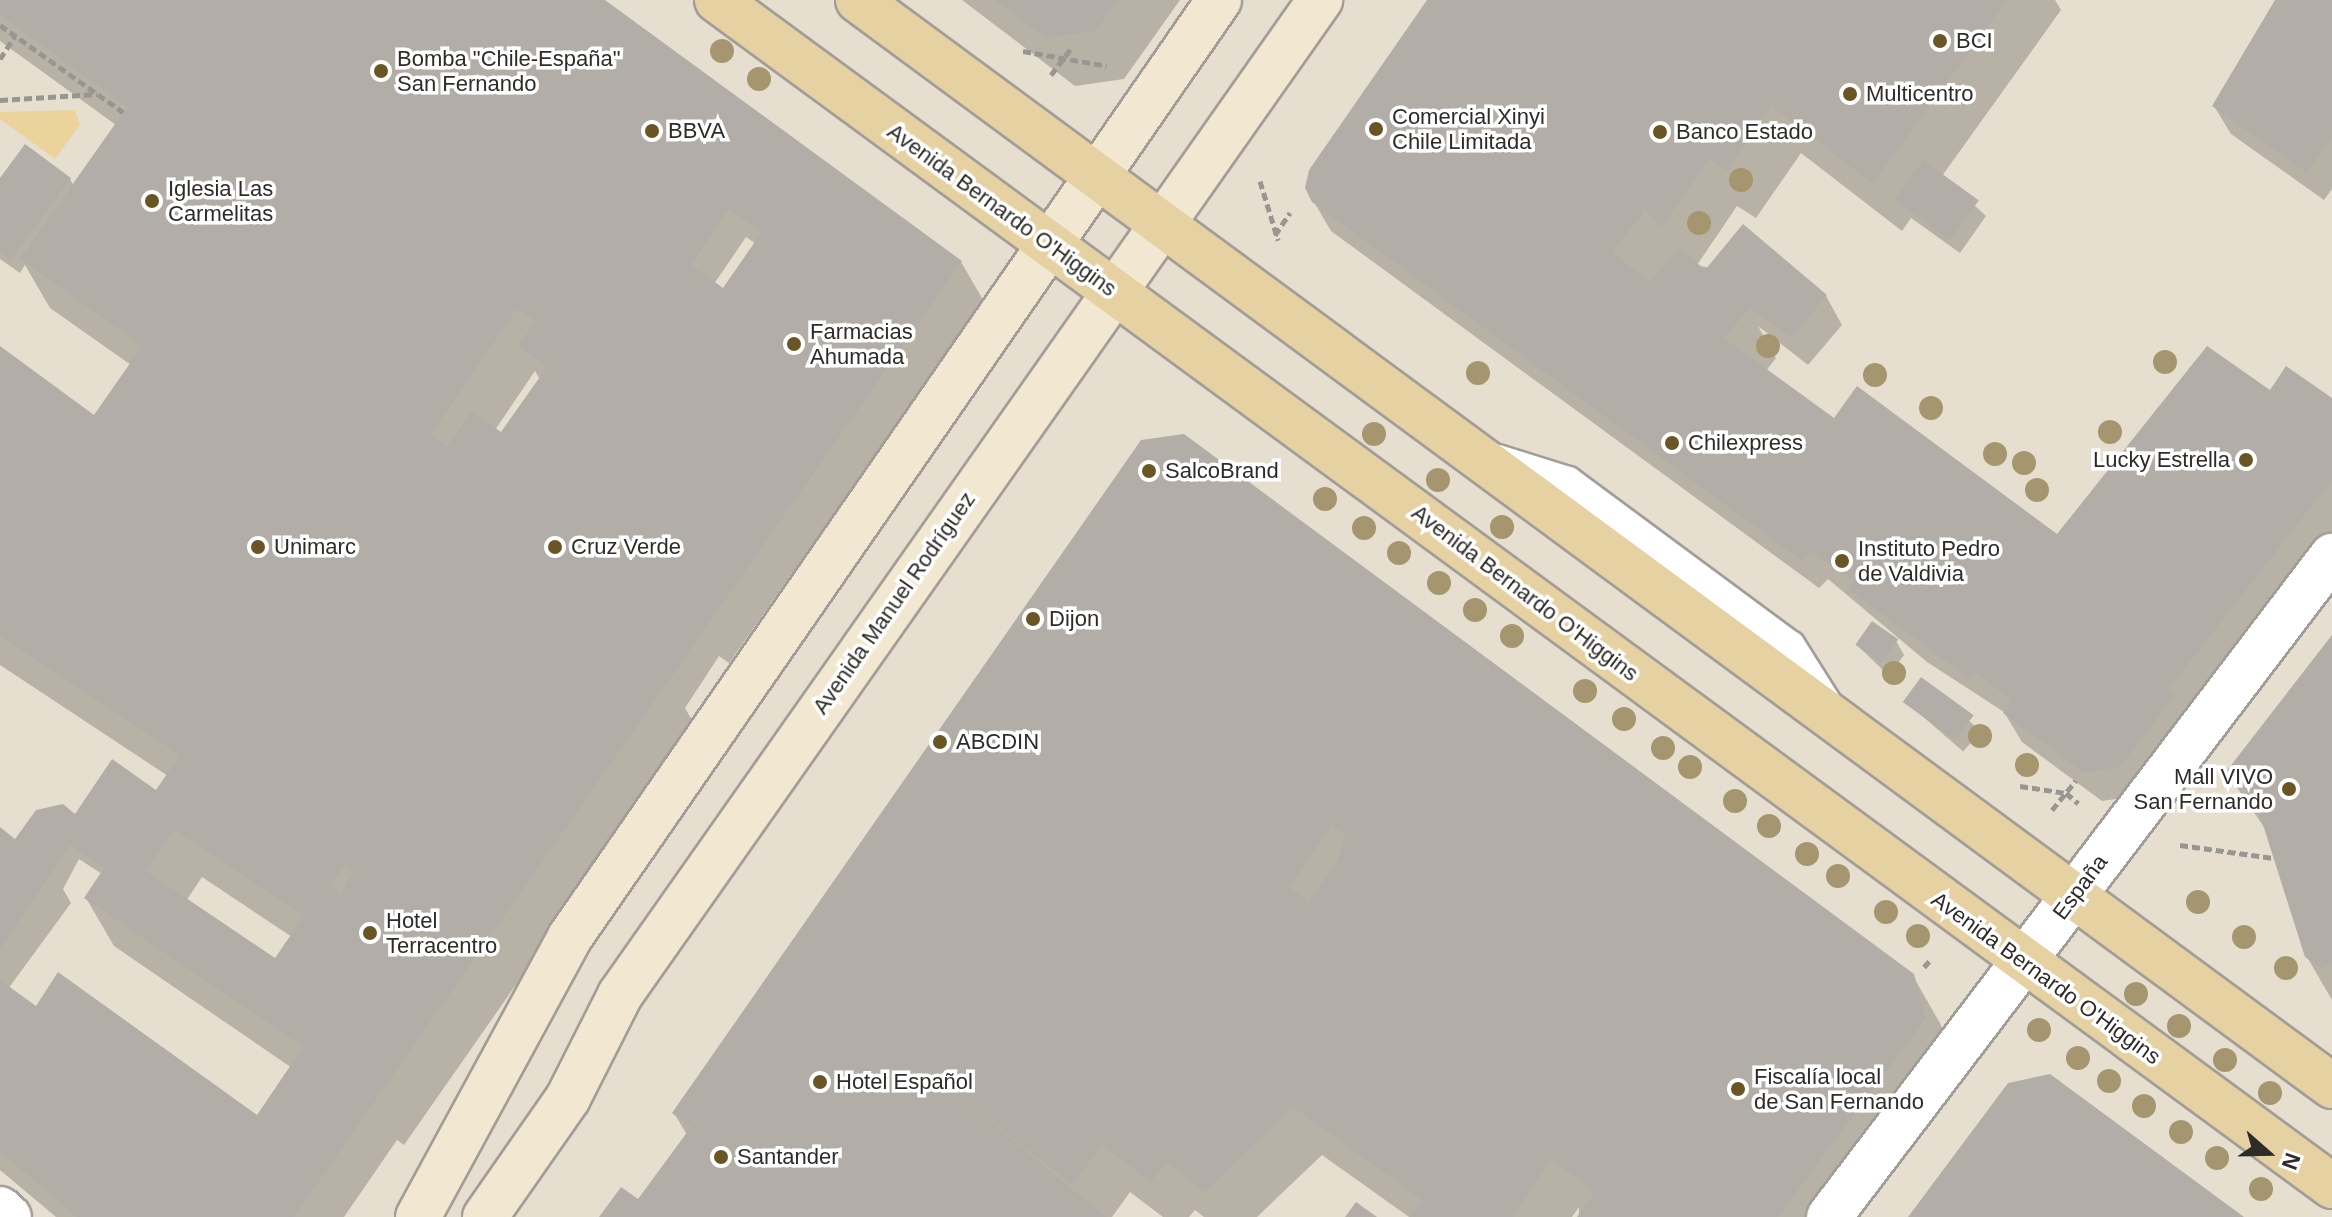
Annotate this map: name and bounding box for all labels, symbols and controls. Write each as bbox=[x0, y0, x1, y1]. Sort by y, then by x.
place label: BCI bbox=[1956, 28, 1993, 54]
marker: BCI bbox=[1931, 32, 1949, 50]
place label: Bomba "Chile-España" San Fernando bbox=[397, 45, 621, 96]
marker: Bomba "Chile-España" San Fernando bbox=[372, 62, 390, 80]
place label: Multicentro bbox=[1866, 81, 1974, 107]
marker: Multicentro bbox=[1841, 85, 1859, 103]
place label: Comercial Xinyi Chile Limitada bbox=[1392, 103, 1545, 154]
place label: BBVA bbox=[668, 118, 725, 144]
street label: Avenida Bernardo O'Higgins bbox=[882, 118, 1122, 302]
place label: Banco Estado bbox=[1676, 119, 1813, 145]
marker: Comercial Xinyi Chile Limitada bbox=[1367, 120, 1385, 138]
marker: BBVA bbox=[643, 122, 661, 140]
marker: Banco Estado bbox=[1651, 123, 1669, 141]
place label: Iglesia Las Carmelitas bbox=[168, 175, 273, 226]
marker: Iglesia Las Carmelitas bbox=[143, 192, 161, 210]
place label: Farmacias Ahumada bbox=[810, 318, 913, 370]
marker: Farmacias Ahumada bbox=[785, 335, 803, 353]
place label: Chilexpress bbox=[1688, 430, 1803, 456]
marker: Chilexpress bbox=[1663, 434, 1681, 452]
place label: Lucky Estrella bbox=[2093, 447, 2230, 473]
marker: Lucky Estrella bbox=[2237, 451, 2255, 469]
place label: SalcoBrand bbox=[1165, 458, 1279, 484]
marker: SalcoBrand bbox=[1140, 462, 1158, 480]
street label: Avenida Manuel Rodríguez bbox=[807, 487, 981, 719]
street label: Avenida Bernardo O'Higgins bbox=[1407, 499, 1643, 687]
place label: Unimarc bbox=[274, 534, 356, 560]
place label: Cruz Verde bbox=[571, 534, 681, 560]
place label: Instituto Pedro de Valdivia bbox=[1858, 535, 2000, 586]
marker: Unimarc bbox=[249, 538, 267, 556]
marker: Cruz Verde bbox=[546, 538, 564, 556]
marker: Instituto Pedro de Valdivia bbox=[1833, 552, 1851, 570]
place label: Dijon bbox=[1049, 606, 1099, 632]
marker: Dijon bbox=[1024, 610, 1042, 628]
place label: ABCDIN bbox=[956, 729, 1039, 755]
marker: ABCDIN bbox=[931, 733, 949, 751]
place label: Mall VIVO San Fernando bbox=[2134, 763, 2273, 814]
marker: Mall VIVO San Fernando bbox=[2280, 780, 2298, 798]
street label: España bbox=[2047, 849, 2113, 925]
street label: Avenida Bernardo O'Higgins bbox=[1926, 886, 2166, 1070]
place label: Hotel Terracentro bbox=[386, 907, 497, 958]
marker: Hotel Terracentro bbox=[361, 924, 379, 942]
place label: Fiscalía local de San Fernando bbox=[1754, 1063, 1924, 1114]
place label: Hotel Español bbox=[836, 1069, 973, 1095]
marker: Hotel Español bbox=[811, 1073, 829, 1091]
marker: Fiscalía local de San Fernando bbox=[1729, 1080, 1747, 1098]
north arrow bbox=[2228, 1113, 2308, 1193]
place label: Santander bbox=[737, 1144, 839, 1170]
marker: Santander bbox=[712, 1148, 730, 1166]
text: N bbox=[2277, 1150, 2305, 1173]

